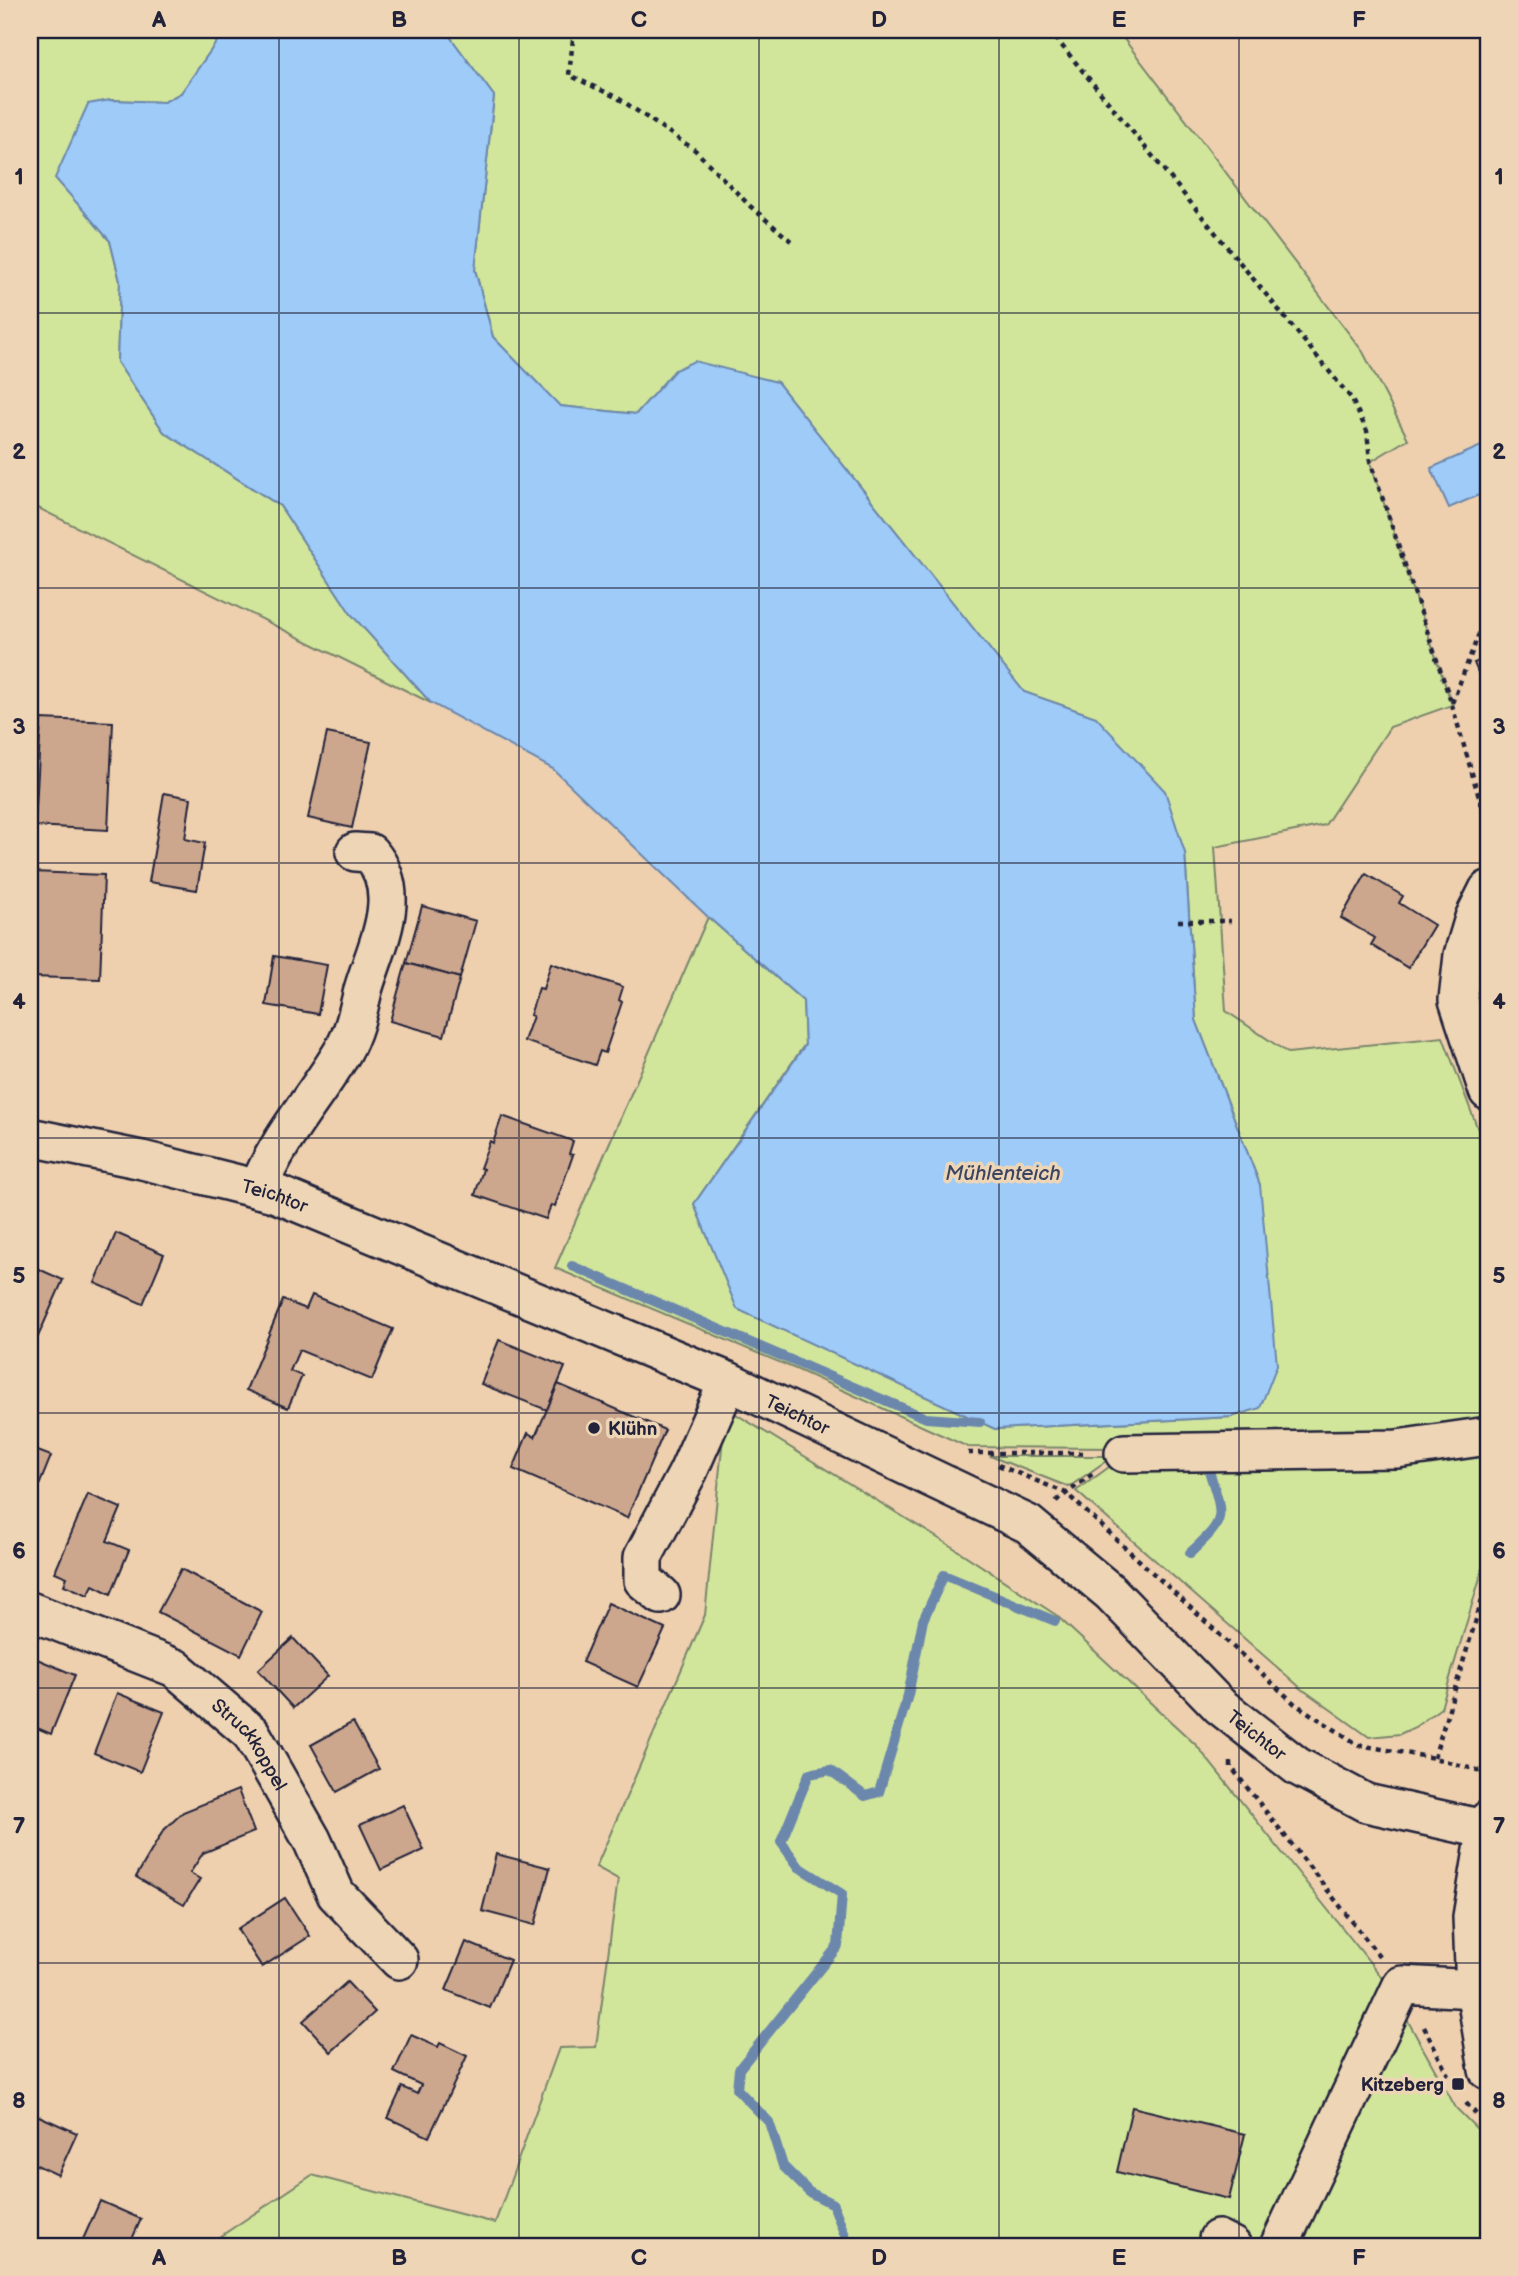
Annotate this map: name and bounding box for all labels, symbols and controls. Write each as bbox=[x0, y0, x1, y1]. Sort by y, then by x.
text: A bbox=[151, 6, 167, 34]
text: B bbox=[391, 6, 407, 34]
text: C bbox=[631, 6, 647, 34]
text: D bbox=[871, 6, 887, 34]
text: E bbox=[1112, 6, 1127, 34]
text: F bbox=[1352, 6, 1366, 34]
text: 1 bbox=[14, 163, 24, 191]
text: 1 bbox=[1494, 163, 1504, 191]
text: 2 bbox=[12, 438, 26, 466]
text: 2 bbox=[1492, 438, 1506, 466]
text: 3 bbox=[12, 713, 26, 741]
text: 3 bbox=[1492, 713, 1506, 741]
text: 4 bbox=[12, 988, 26, 1016]
text: 4 bbox=[1492, 988, 1506, 1016]
water label: Mühlenteich bbox=[945, 1161, 1061, 1186]
street label: Teichtor bbox=[239, 1175, 312, 1219]
text: 5 bbox=[12, 1262, 26, 1290]
text: 5 bbox=[1492, 1262, 1506, 1290]
street label: Teichtor bbox=[761, 1390, 834, 1441]
place label: Klühn bbox=[608, 1418, 657, 1441]
marker: Klühn bbox=[586, 1420, 602, 1436]
text: 6 bbox=[12, 1537, 26, 1565]
text: 6 bbox=[1492, 1537, 1506, 1565]
street label: Struckkoppel bbox=[206, 1694, 291, 1795]
street label: Teichtor bbox=[1222, 1706, 1291, 1767]
text: 7 bbox=[13, 1812, 26, 1840]
text: 7 bbox=[1493, 1812, 1506, 1840]
place label: Kitzeberg bbox=[1361, 2074, 1444, 2097]
marker: Kitzeberg bbox=[1450, 2076, 1466, 2092]
text: 8 bbox=[12, 2087, 26, 2115]
text: 8 bbox=[1492, 2087, 1506, 2115]
text: A bbox=[151, 2244, 167, 2272]
text: B bbox=[391, 2244, 407, 2272]
text: C bbox=[631, 2244, 647, 2272]
text: D bbox=[871, 2244, 887, 2272]
text: E bbox=[1112, 2244, 1127, 2272]
text: F bbox=[1352, 2244, 1366, 2272]

